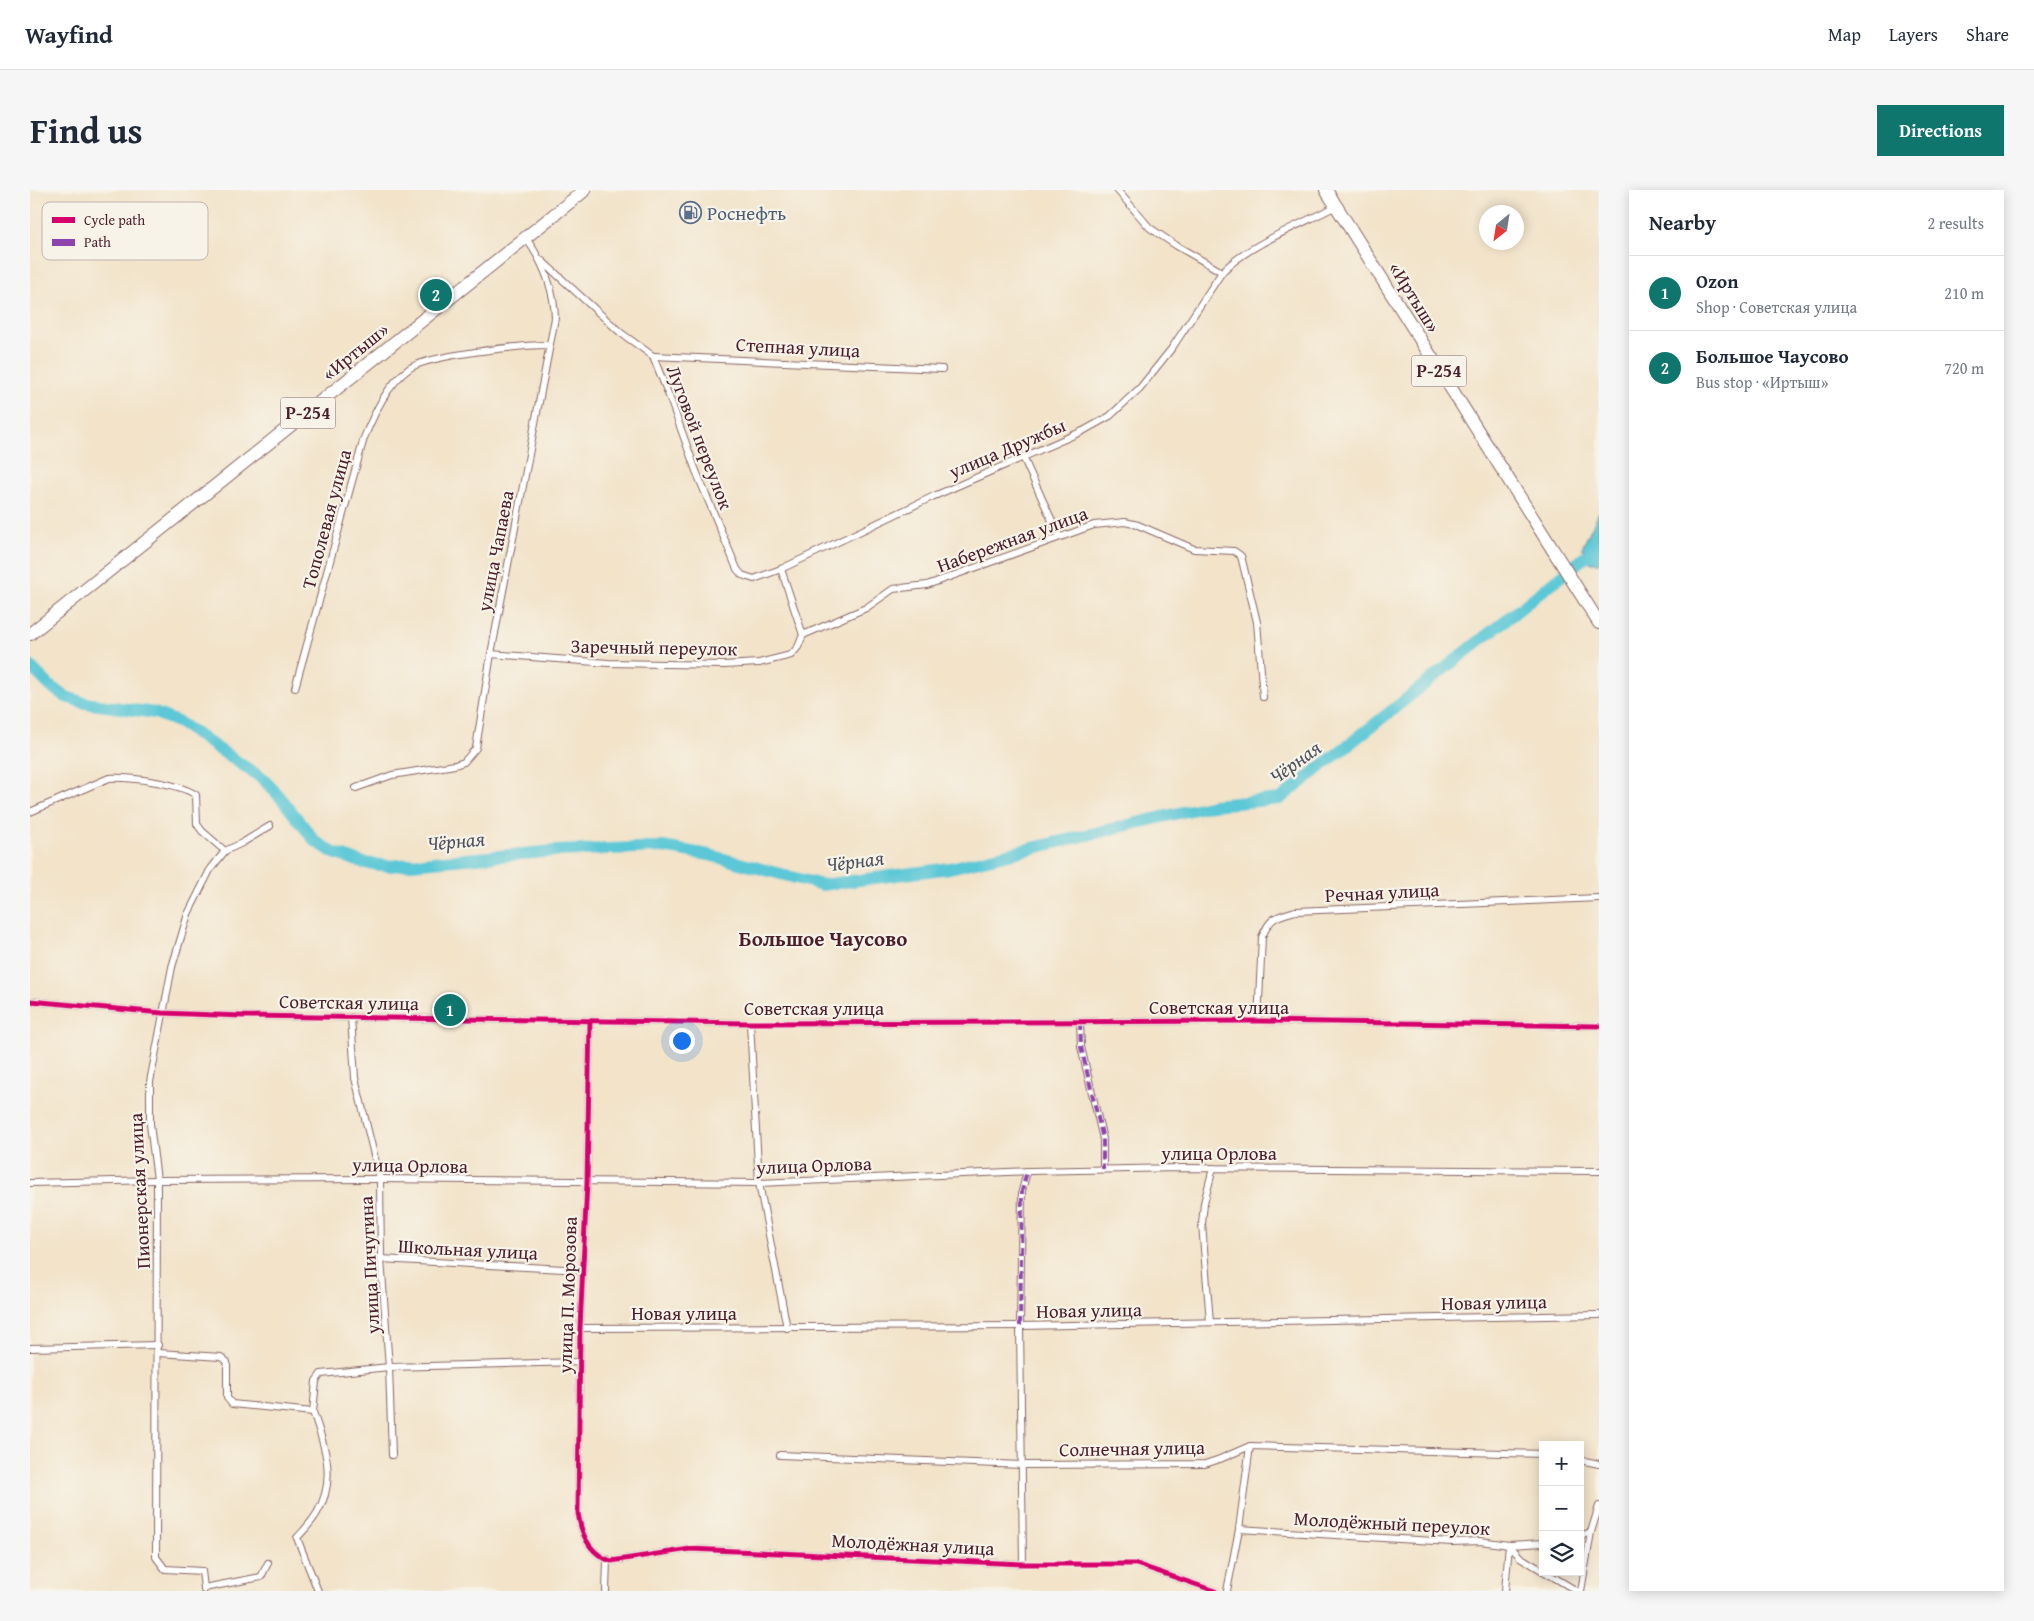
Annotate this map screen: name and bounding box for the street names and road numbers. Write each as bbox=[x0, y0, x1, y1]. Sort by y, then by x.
street label: «Иртыш» bbox=[1382, 256, 1448, 338]
street label: «Иртыш» bbox=[316, 315, 394, 387]
street label: Степная улица bbox=[735, 330, 861, 364]
road number: Р-254 bbox=[1412, 356, 1466, 387]
street label: Луговой переулок bbox=[660, 361, 740, 513]
road number: Р-254 bbox=[280, 398, 336, 428]
street label: улица Дружбы bbox=[943, 411, 1070, 486]
street label: Тополевая улица bbox=[294, 446, 358, 592]
street label: улица Чапаева bbox=[469, 488, 520, 615]
street label: Набережная улица bbox=[933, 499, 1091, 579]
street label: Заречный переулок bbox=[570, 632, 738, 662]
street label: Речная улица bbox=[1324, 875, 1440, 909]
street label: Советская улица bbox=[279, 987, 419, 1017]
street label: Советская улица bbox=[1149, 993, 1289, 1021]
street label: Советская улица bbox=[744, 994, 884, 1022]
street label: Пионерская улица bbox=[121, 1112, 157, 1270]
street label: улица Орлова bbox=[1160, 1139, 1277, 1167]
street label: улица Орлова bbox=[755, 1149, 872, 1181]
street label: улица Орлова bbox=[351, 1150, 468, 1180]
street label: улица Пичугина bbox=[351, 1195, 387, 1336]
street label: улица П. Морозова bbox=[550, 1216, 584, 1375]
street label: Школьная улица bbox=[397, 1231, 539, 1267]
street label: Новая улица bbox=[1441, 1287, 1547, 1317]
street label: Новая улица bbox=[1036, 1295, 1142, 1325]
street label: Новая улица bbox=[631, 1299, 737, 1327]
street label: Солнечная улица bbox=[1059, 1433, 1205, 1463]
street label: Молодёжный переулок bbox=[1293, 1504, 1491, 1542]
street label: Молодёжная улица bbox=[831, 1526, 995, 1562]

